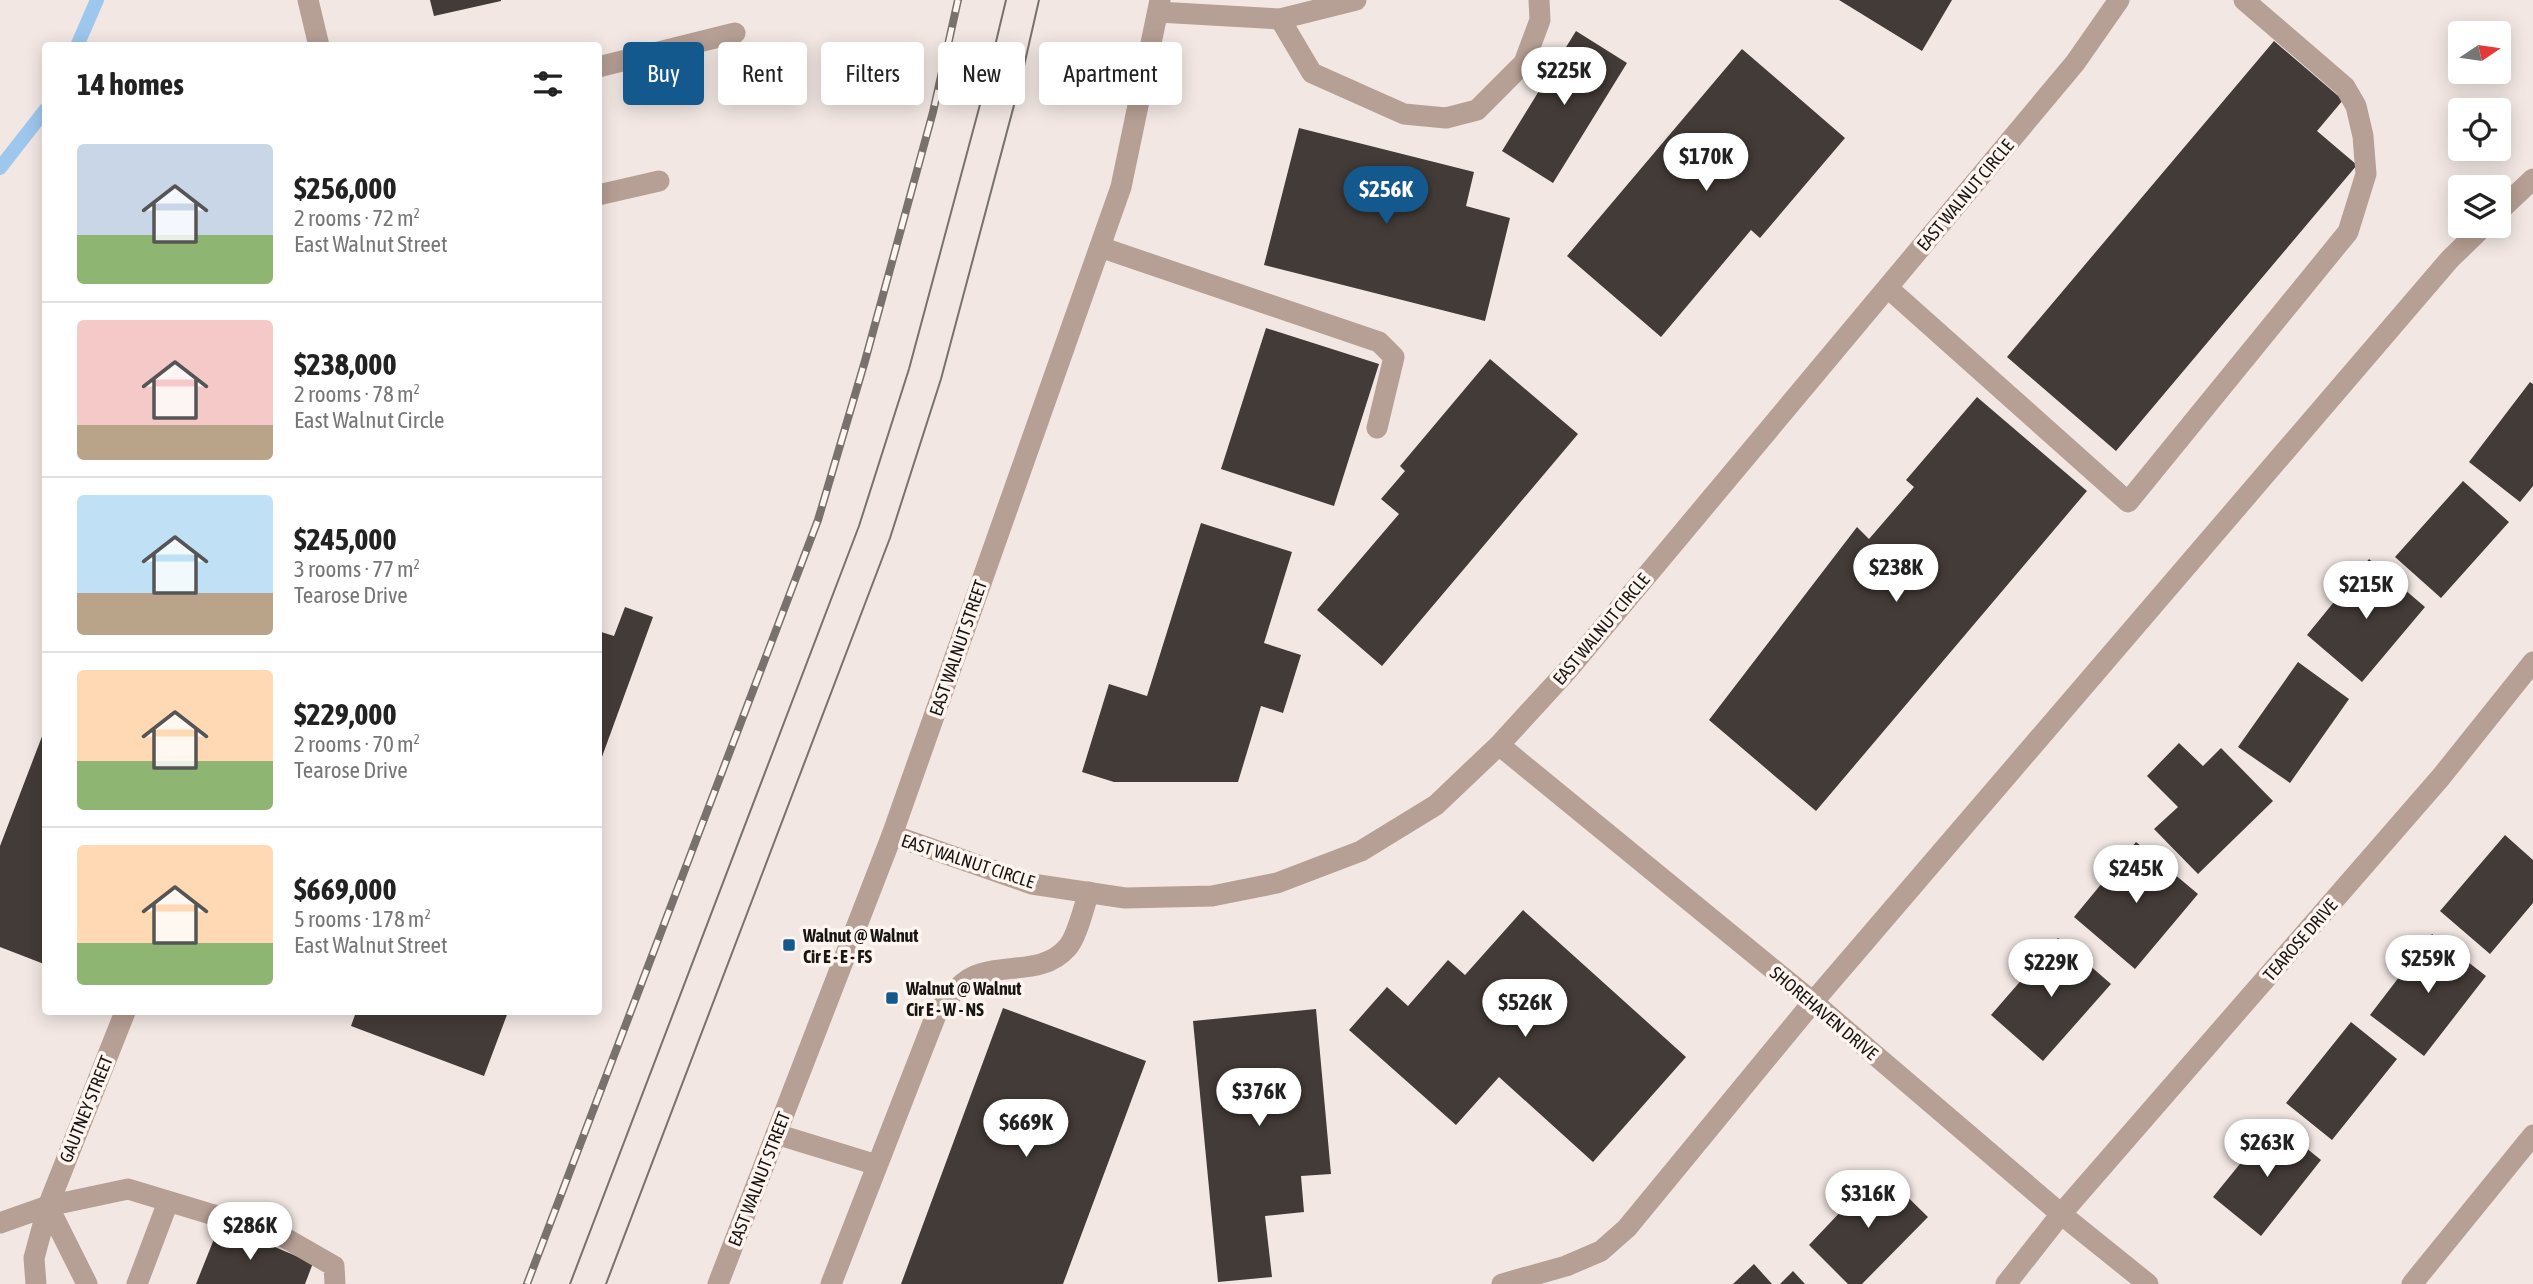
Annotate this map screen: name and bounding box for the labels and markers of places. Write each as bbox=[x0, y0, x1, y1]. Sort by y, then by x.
pin: $225K bbox=[1515, 48, 1613, 107]
pin: $170K bbox=[1657, 134, 1755, 193]
pin: $256K bbox=[1337, 166, 1435, 226]
pin: $238K bbox=[1847, 544, 1945, 604]
pin: $215K bbox=[2317, 562, 2415, 621]
pin: $245K bbox=[2087, 846, 2185, 905]
place label: Walnut @ Walnut Cir E - E - FS bbox=[802, 925, 919, 967]
pin: $259K bbox=[2379, 936, 2477, 995]
marker: Walnut @ Walnut Cir E - E - FS bbox=[781, 937, 797, 953]
pin: $229K bbox=[2002, 940, 2100, 999]
place label: Walnut @ Walnut Cir E - W - NS bbox=[905, 978, 1022, 1020]
pin: $526K bbox=[1476, 979, 1574, 1039]
marker: Walnut @ Walnut Cir E - W - NS bbox=[884, 990, 900, 1006]
pin: $376K bbox=[1210, 1068, 1308, 1128]
pin: $669K bbox=[977, 1100, 1075, 1159]
pin: $263K bbox=[2218, 1120, 2316, 1179]
pin: $316K bbox=[1819, 1170, 1917, 1230]
pin: $286K bbox=[201, 1202, 299, 1262]

